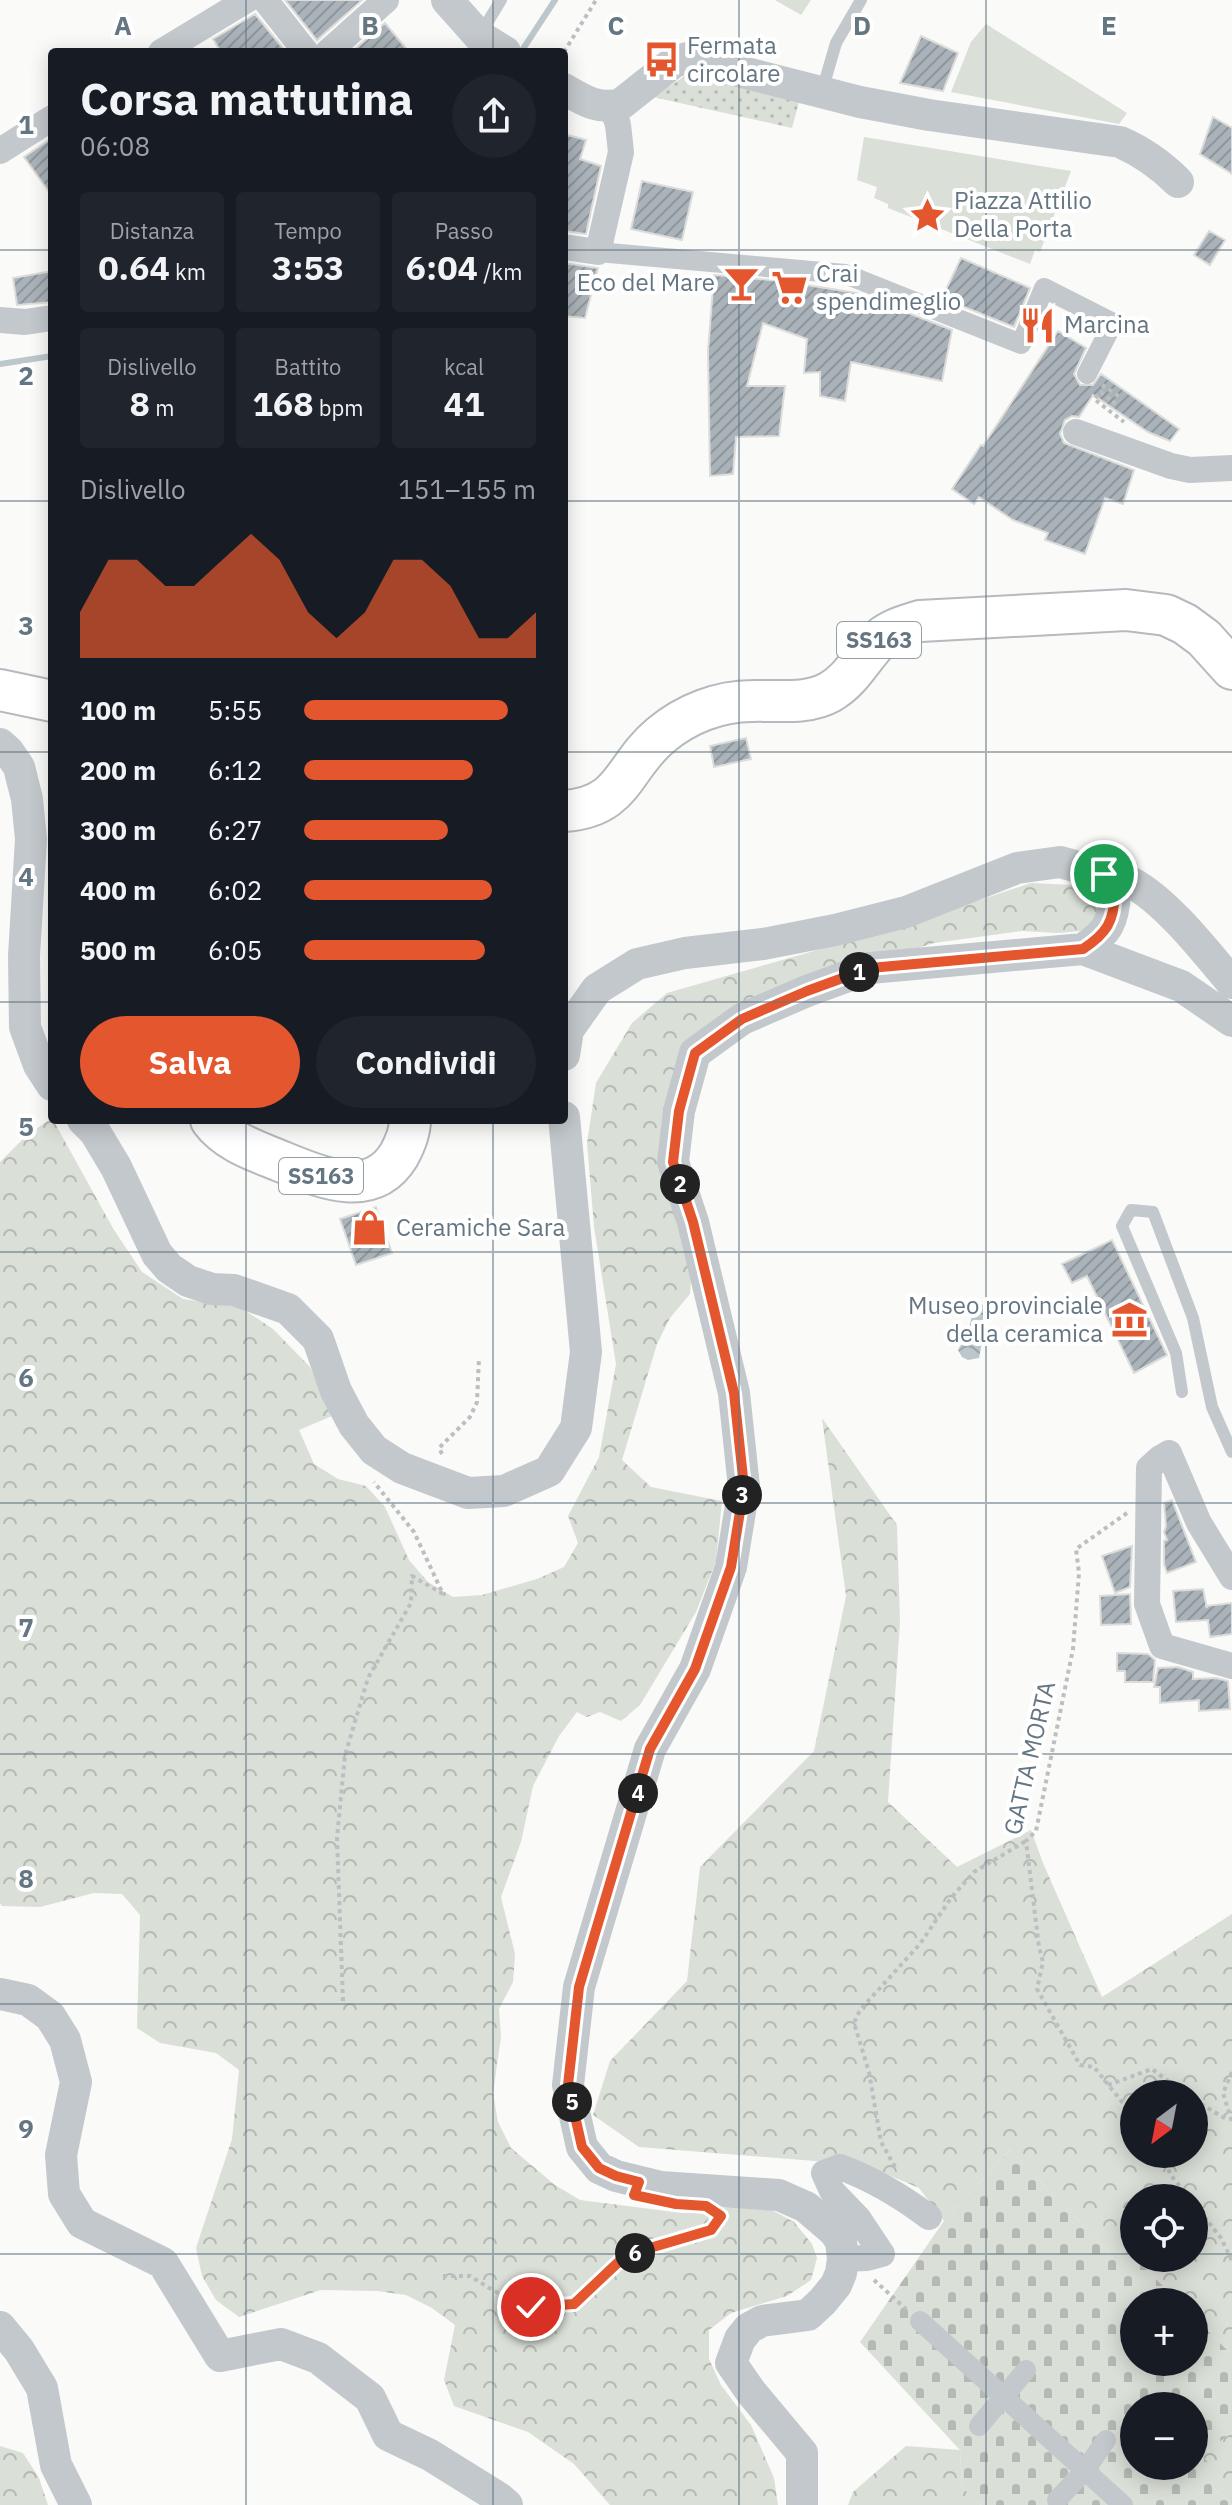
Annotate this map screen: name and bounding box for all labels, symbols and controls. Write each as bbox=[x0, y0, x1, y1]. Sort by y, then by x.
text: A bbox=[114, 8, 132, 42]
text: B bbox=[361, 8, 379, 42]
text: C bbox=[608, 8, 625, 42]
text: D bbox=[853, 8, 871, 42]
text: E bbox=[1101, 8, 1117, 42]
place label: Fermata circolare bbox=[687, 29, 780, 89]
bus stop icon: Fermata circolare bbox=[642, 41, 680, 79]
text: Corsa mattutina bbox=[80, 70, 413, 127]
button: share bbox=[452, 74, 536, 158]
text: 1 bbox=[18, 107, 34, 141]
text: 06:08 bbox=[80, 129, 150, 163]
place label: Piazza Attilio Della Porta bbox=[954, 184, 1092, 244]
place icon: Piazza Attilio Della Porta bbox=[909, 196, 947, 234]
text: Distanza bbox=[110, 216, 194, 245]
text: Tempo bbox=[274, 216, 342, 245]
text: Passo bbox=[435, 216, 493, 245]
text: 0.64 bbox=[98, 245, 170, 289]
text: 3:53 bbox=[272, 245, 344, 289]
text: 6:04 bbox=[406, 245, 478, 289]
text: km bbox=[170, 257, 206, 286]
text: /km bbox=[478, 257, 522, 286]
place label: Crai spendimeglio bbox=[816, 257, 961, 317]
bar icon: Eco del Mare bbox=[722, 264, 760, 302]
place label: Eco del Mare bbox=[577, 266, 715, 298]
supermarket icon: Crai spendimeglio bbox=[771, 269, 809, 307]
restaurant icon: Marcina bbox=[1019, 306, 1057, 344]
place label: Marcina bbox=[1064, 308, 1150, 340]
text: Dislivello bbox=[107, 352, 197, 381]
text: Battito bbox=[275, 352, 341, 381]
text: kcal bbox=[444, 352, 484, 381]
text: 2 bbox=[18, 358, 34, 392]
text: 8 bbox=[130, 381, 150, 425]
text: 168 bbox=[252, 381, 314, 425]
text: 41 bbox=[444, 381, 484, 425]
text: m bbox=[150, 393, 174, 422]
text: bpm bbox=[314, 393, 364, 422]
text: Dislivello bbox=[80, 472, 186, 506]
text: 151–155 m bbox=[398, 472, 536, 506]
text: 3 bbox=[18, 608, 34, 642]
road number: SS163 bbox=[837, 622, 921, 658]
text: 100 m bbox=[80, 693, 156, 727]
text: 5:55 bbox=[208, 693, 262, 727]
text: 200 m bbox=[80, 753, 156, 787]
text: 6:12 bbox=[208, 753, 262, 787]
text: 300 m bbox=[80, 813, 156, 847]
text: 6:27 bbox=[208, 813, 262, 847]
pin bbox=[1070, 840, 1138, 908]
icon: arrive bbox=[1082, 852, 1126, 896]
text: 4 bbox=[18, 859, 34, 893]
text: 400 m bbox=[80, 873, 156, 907]
text: 6:02 bbox=[208, 873, 262, 907]
text: 500 m bbox=[80, 933, 156, 967]
text: 6:05 bbox=[208, 933, 262, 967]
pin: 1 bbox=[839, 952, 879, 992]
text: 1 bbox=[852, 957, 866, 986]
button: Salva bbox=[80, 1016, 300, 1108]
button: Condividi bbox=[316, 1016, 536, 1108]
text: 5 bbox=[18, 1109, 34, 1143]
road number: SS163 bbox=[279, 1158, 363, 1194]
pin: 2 bbox=[660, 1164, 700, 1204]
text: 2 bbox=[673, 1169, 687, 1198]
shop icon: Ceramiche Sara bbox=[351, 1209, 389, 1247]
place label: Ceramiche Sara bbox=[396, 1211, 566, 1243]
place label: Museo provinciale della ceramica bbox=[908, 1289, 1103, 1349]
museum icon: Museo provinciale della ceramica bbox=[1110, 1301, 1148, 1339]
text: 6 bbox=[18, 1360, 34, 1394]
pin: 3 bbox=[722, 1475, 762, 1515]
text: 3 bbox=[735, 1480, 749, 1509]
text: 7 bbox=[18, 1610, 34, 1644]
street label: GATTA MORTA bbox=[996, 1678, 1062, 1838]
pin: 4 bbox=[618, 1773, 658, 1813]
text: 4 bbox=[631, 1778, 645, 1807]
text: 8 bbox=[18, 1861, 34, 1895]
north arrow bbox=[1120, 2080, 1208, 2168]
map controls bbox=[1120, 2080, 1208, 2480]
pin: 5 bbox=[552, 2082, 592, 2122]
text: 5 bbox=[565, 2087, 579, 2116]
text: 9 bbox=[18, 2111, 34, 2145]
button: locate bbox=[1120, 2184, 1208, 2272]
pin: 6 bbox=[615, 2233, 655, 2273]
text: 6 bbox=[628, 2238, 642, 2267]
pin bbox=[497, 2273, 565, 2341]
icon: check bbox=[509, 2285, 553, 2329]
button: + bbox=[1120, 2288, 1208, 2376]
button: − bbox=[1120, 2392, 1208, 2480]

